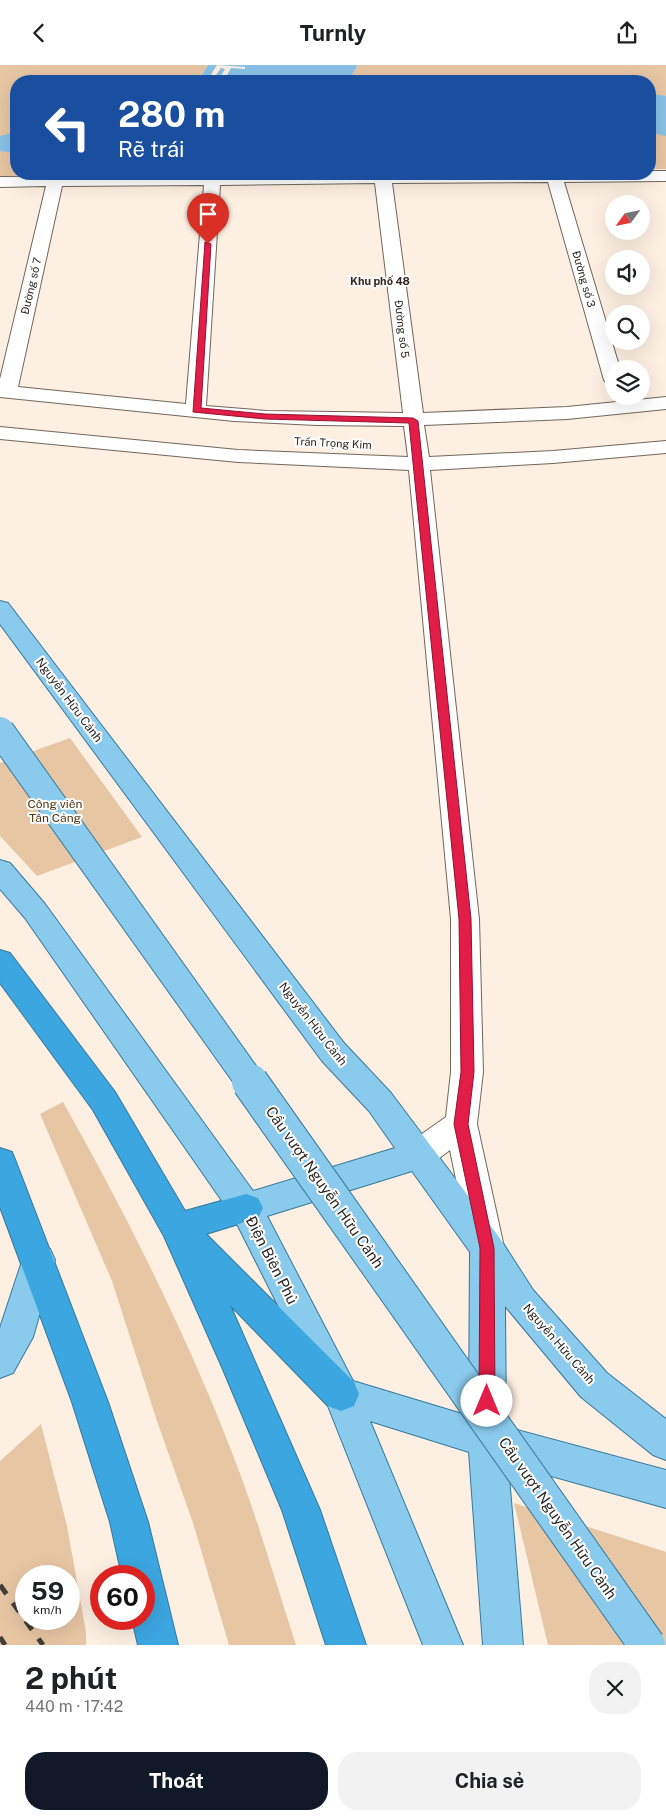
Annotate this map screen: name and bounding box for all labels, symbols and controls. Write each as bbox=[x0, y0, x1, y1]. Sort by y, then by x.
icon: back bbox=[25, 19, 53, 47]
icon: share bbox=[613, 19, 641, 47]
text: Turnly bbox=[300, 20, 366, 46]
text: 280 m bbox=[118, 94, 225, 135]
icon: left bbox=[35, 95, 100, 160]
text: Rẽ trái bbox=[118, 136, 185, 162]
pin bbox=[187, 193, 229, 244]
north arrow bbox=[605, 195, 650, 240]
map controls bbox=[605, 195, 650, 405]
icon: arrive bbox=[194, 200, 222, 228]
street label: Đường số 3 bbox=[570, 249, 598, 309]
button: sound bbox=[605, 250, 650, 295]
street label: Đường số 7 bbox=[19, 256, 43, 316]
district label: Khu phố 48 bbox=[350, 275, 410, 287]
street label: Đường số 5 bbox=[392, 299, 412, 359]
button: search bbox=[605, 305, 650, 350]
button: layers bbox=[605, 360, 650, 405]
street label: Trần Trọng Kim bbox=[294, 435, 372, 451]
street label: Nguyễn Hữu Cảnh bbox=[33, 655, 105, 745]
park label: Công viên Tân Cảng bbox=[27, 797, 83, 825]
street label: Nguyễn Hữu Cảnh bbox=[276, 980, 350, 1068]
street label: Cầu vượt Nguyễn Hữu Cảnh bbox=[263, 1103, 387, 1271]
street label: Điện Biên Phủ bbox=[243, 1213, 301, 1307]
street label: Nguyễn Hữu Cảnh bbox=[520, 1301, 598, 1387]
position arrow bbox=[460, 1374, 512, 1426]
street label: Cầu vượt Nguyễn Hữu Cảnh bbox=[496, 1434, 620, 1602]
speed limit sign: 60 bbox=[90, 1565, 155, 1630]
text: 59 bbox=[31, 1576, 64, 1606]
text: km/h bbox=[33, 1603, 62, 1617]
text: 2 phút bbox=[25, 1660, 117, 1696]
button: close bbox=[589, 1662, 641, 1714]
text: 440 m · 17:42 bbox=[25, 1697, 123, 1716]
button: Thoát bbox=[25, 1752, 328, 1810]
button: Chia sẻ bbox=[338, 1752, 641, 1810]

